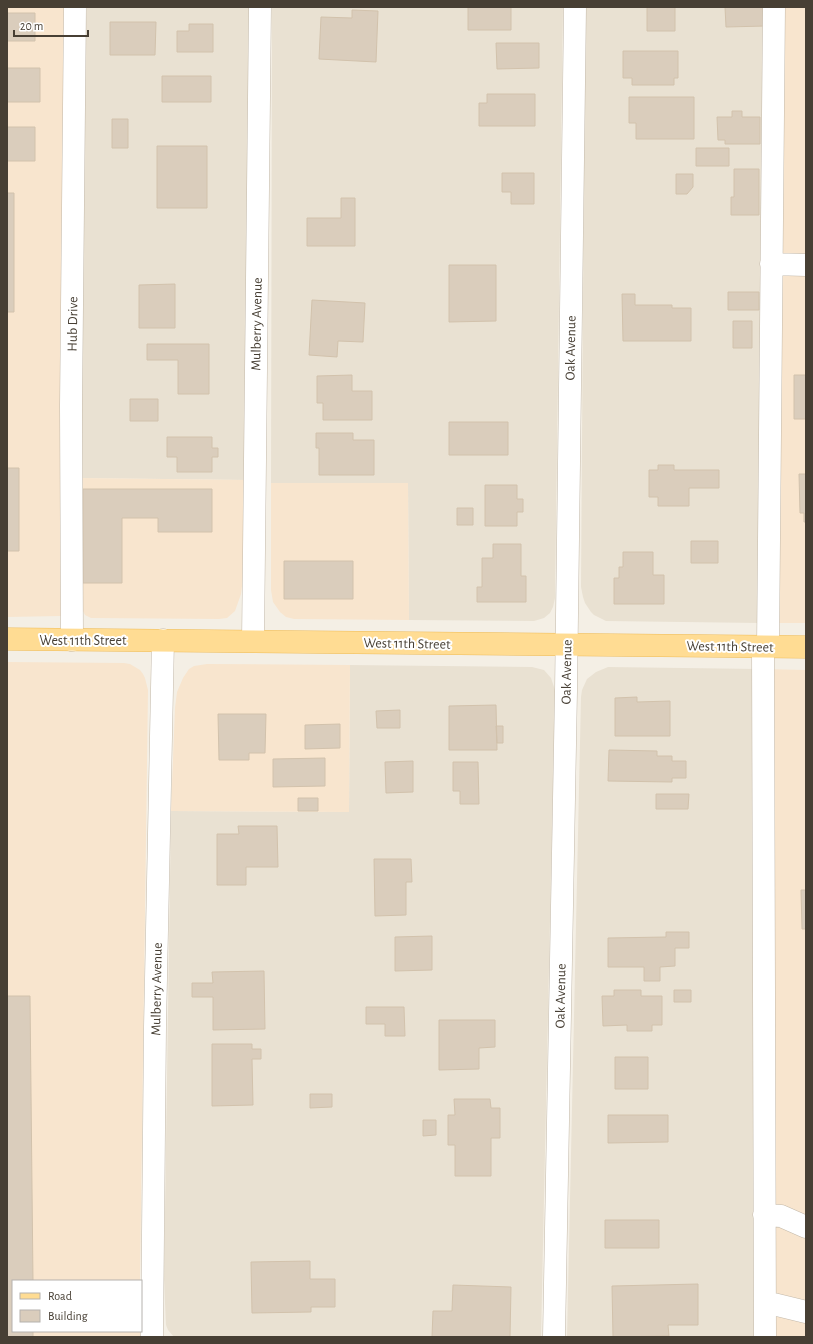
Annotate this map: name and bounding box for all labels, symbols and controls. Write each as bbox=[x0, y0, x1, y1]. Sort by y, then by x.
scale bar bbox=[14, 12, 88, 38]
text: 20 m bbox=[20, 20, 43, 32]
street label: Mulberry Avenue bbox=[249, 277, 265, 371]
street label: Hub Drive bbox=[66, 296, 80, 352]
street label: Oak Avenue bbox=[563, 315, 579, 381]
street label: West 11th Street bbox=[40, 634, 127, 648]
street label: West 11th Street bbox=[363, 636, 451, 652]
street label: Oak Avenue bbox=[559, 639, 575, 705]
street label: West 11th Street bbox=[686, 639, 774, 655]
street label: Mulberry Avenue bbox=[149, 942, 165, 1036]
street label: Oak Avenue bbox=[553, 963, 569, 1029]
legend bbox=[12, 1280, 142, 1332]
text: Road bbox=[48, 1290, 72, 1302]
text: Building bbox=[48, 1310, 88, 1322]

